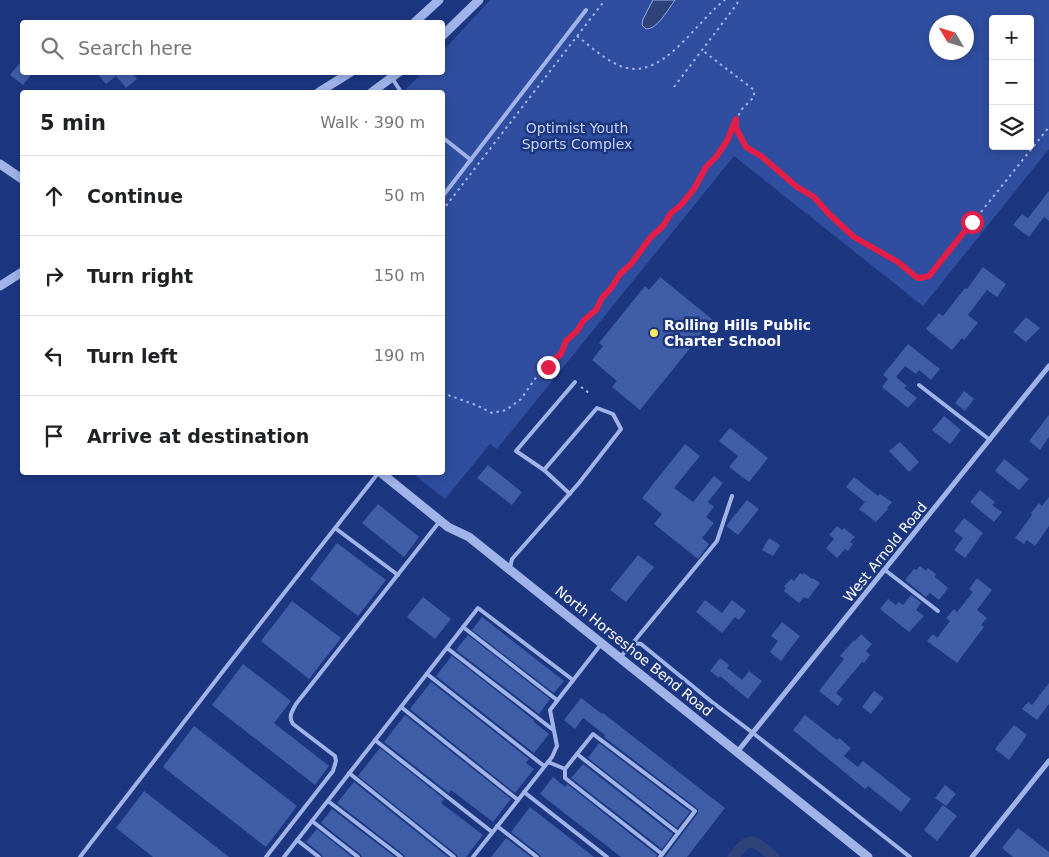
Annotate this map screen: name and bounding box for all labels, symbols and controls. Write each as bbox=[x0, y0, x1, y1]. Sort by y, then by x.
north arrow bbox=[929, 15, 974, 60]
map controls bbox=[989, 15, 1034, 150]
button: + bbox=[989, 15, 1034, 60]
search box bbox=[20, 20, 445, 75]
icon: search bbox=[38, 34, 66, 62]
text: Search here bbox=[78, 37, 192, 59]
button: − bbox=[989, 60, 1034, 105]
button: layers bbox=[989, 105, 1034, 150]
text: 5 min bbox=[40, 111, 106, 135]
text: Walk · 390 m bbox=[320, 113, 425, 132]
park label: Optimist Youth Sports Complex bbox=[522, 120, 632, 152]
icon: ahead bbox=[40, 182, 68, 210]
text: Continue bbox=[87, 185, 183, 207]
text: 50 m bbox=[384, 186, 425, 205]
route start bbox=[961, 211, 984, 234]
icon: right bbox=[40, 262, 68, 290]
text: Turn right bbox=[87, 265, 193, 287]
text: 150 m bbox=[374, 266, 425, 285]
place label: Rolling Hills Public Charter School bbox=[664, 317, 811, 349]
marker: Rolling Hills Public Charter School bbox=[648, 327, 660, 339]
icon: left bbox=[40, 342, 68, 370]
text: Turn left bbox=[87, 345, 178, 367]
text: 190 m bbox=[374, 346, 425, 365]
route end bbox=[537, 356, 560, 379]
icon: arrive bbox=[40, 422, 68, 450]
text: Arrive at destination bbox=[87, 425, 309, 447]
street label: West Arnold Road bbox=[840, 499, 930, 605]
street label: North Horseshoe Bend Road bbox=[552, 583, 716, 719]

